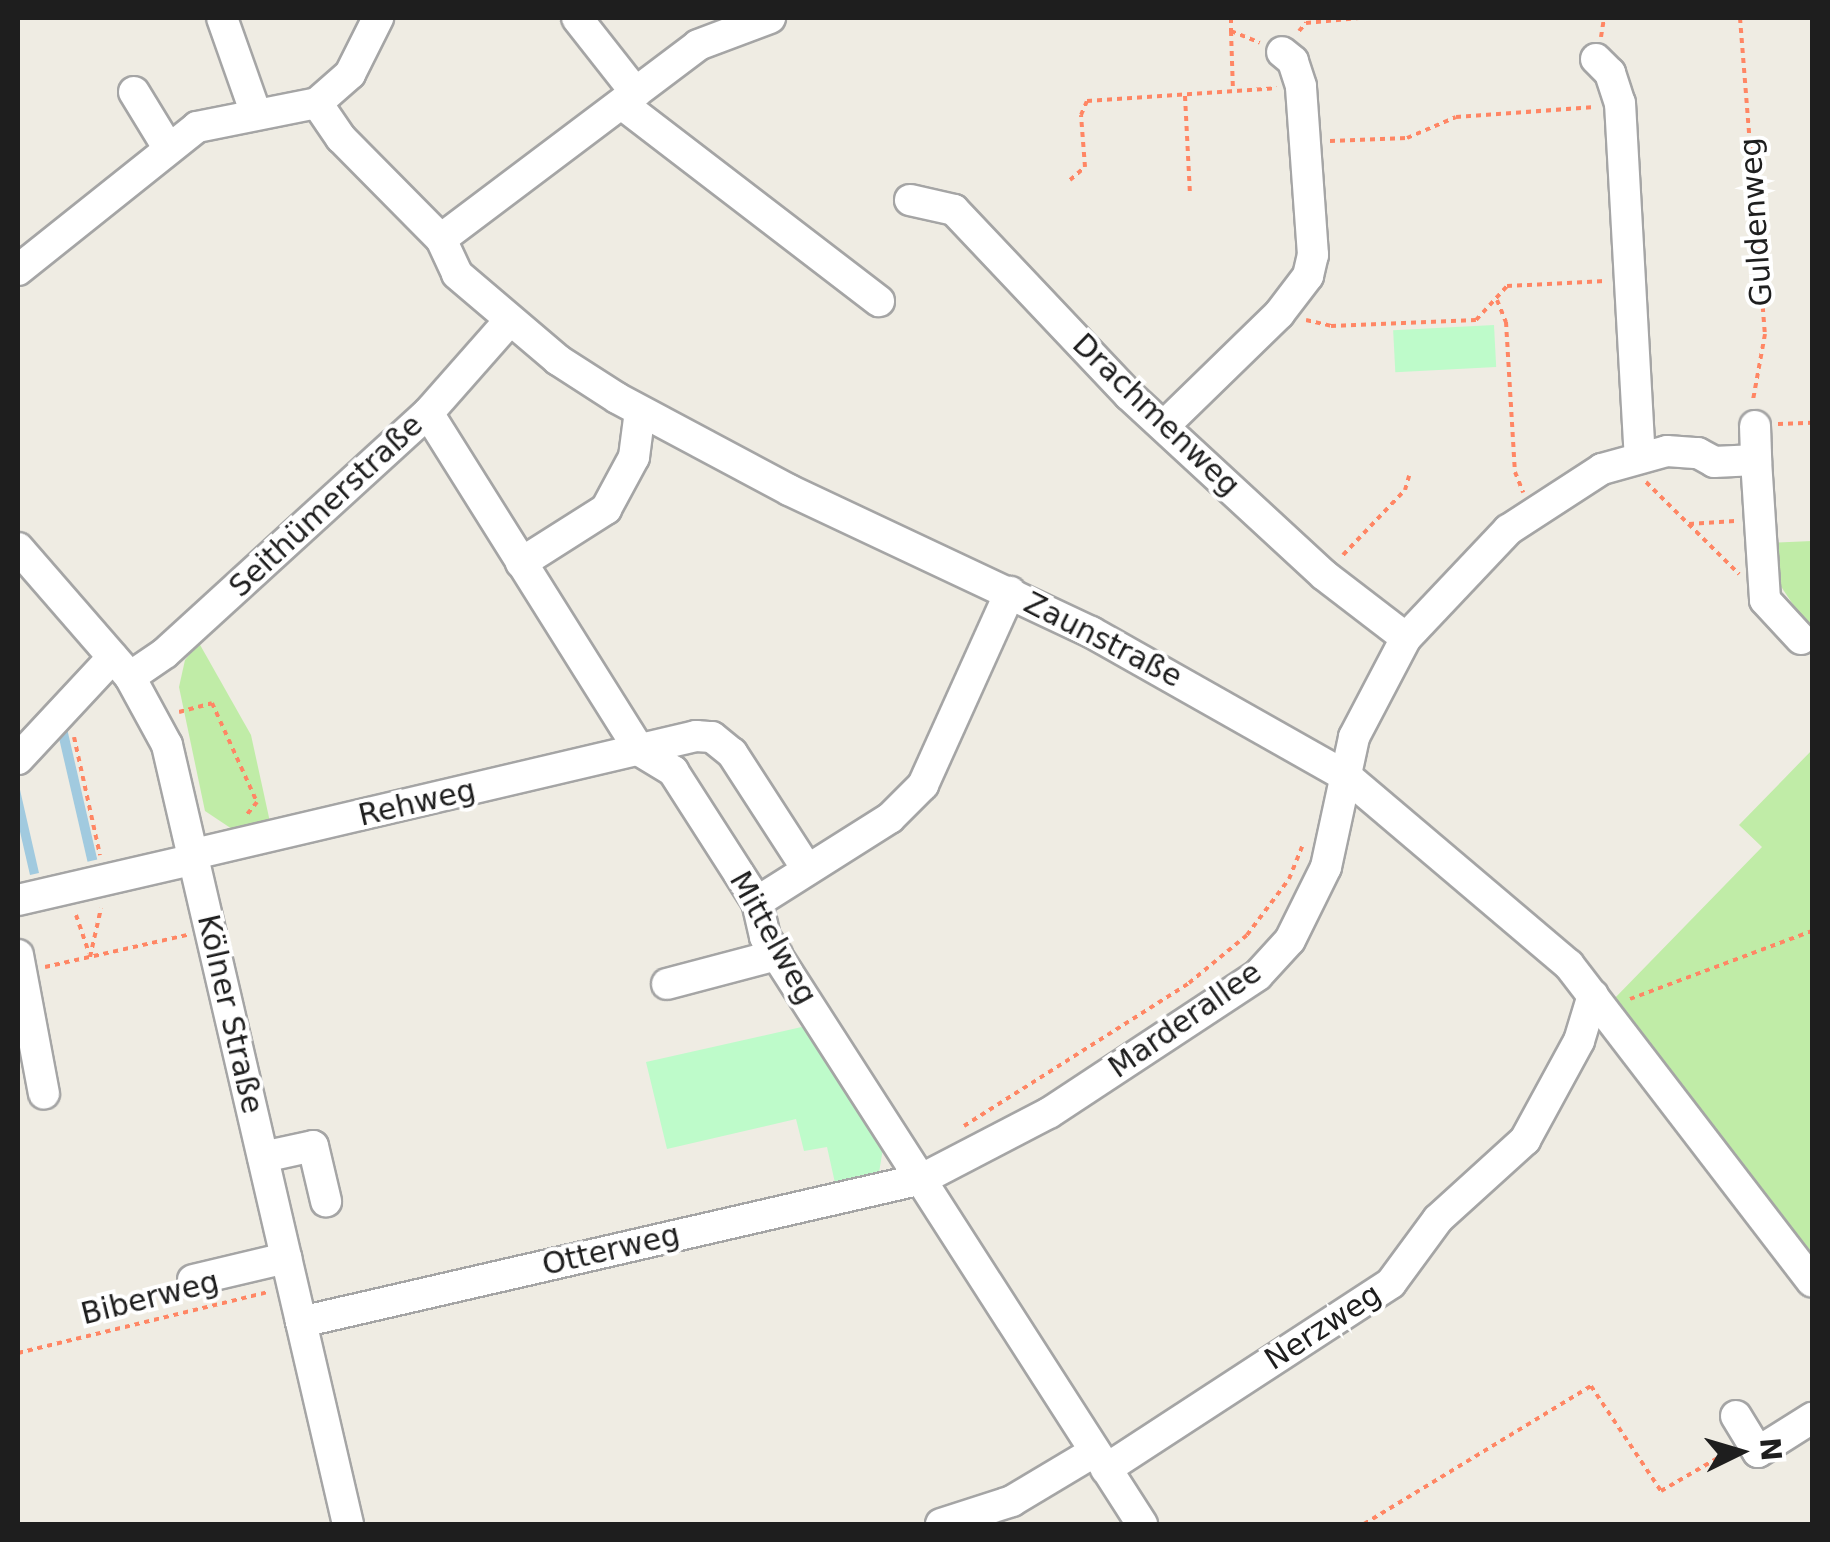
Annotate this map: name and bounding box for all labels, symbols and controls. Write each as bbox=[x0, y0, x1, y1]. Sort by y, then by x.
street label: Guldenweg bbox=[1732, 136, 1780, 308]
street label: Drachmenweg bbox=[1065, 326, 1247, 504]
street label: Seithümerstraße bbox=[222, 407, 430, 605]
street label: Zaunstraße bbox=[1018, 585, 1188, 695]
street label: Rehweg bbox=[355, 772, 479, 834]
street label: Mittelweg bbox=[722, 865, 824, 1011]
street label: Kölner Straße bbox=[190, 911, 270, 1117]
street label: Marderallee bbox=[1102, 954, 1268, 1086]
street label: Otterweg bbox=[539, 1217, 683, 1283]
street label: Biberweg bbox=[77, 1264, 223, 1332]
street label: Nerzweg bbox=[1258, 1276, 1388, 1378]
north arrow bbox=[1690, 1402, 1790, 1502]
text: N bbox=[1753, 1436, 1788, 1462]

